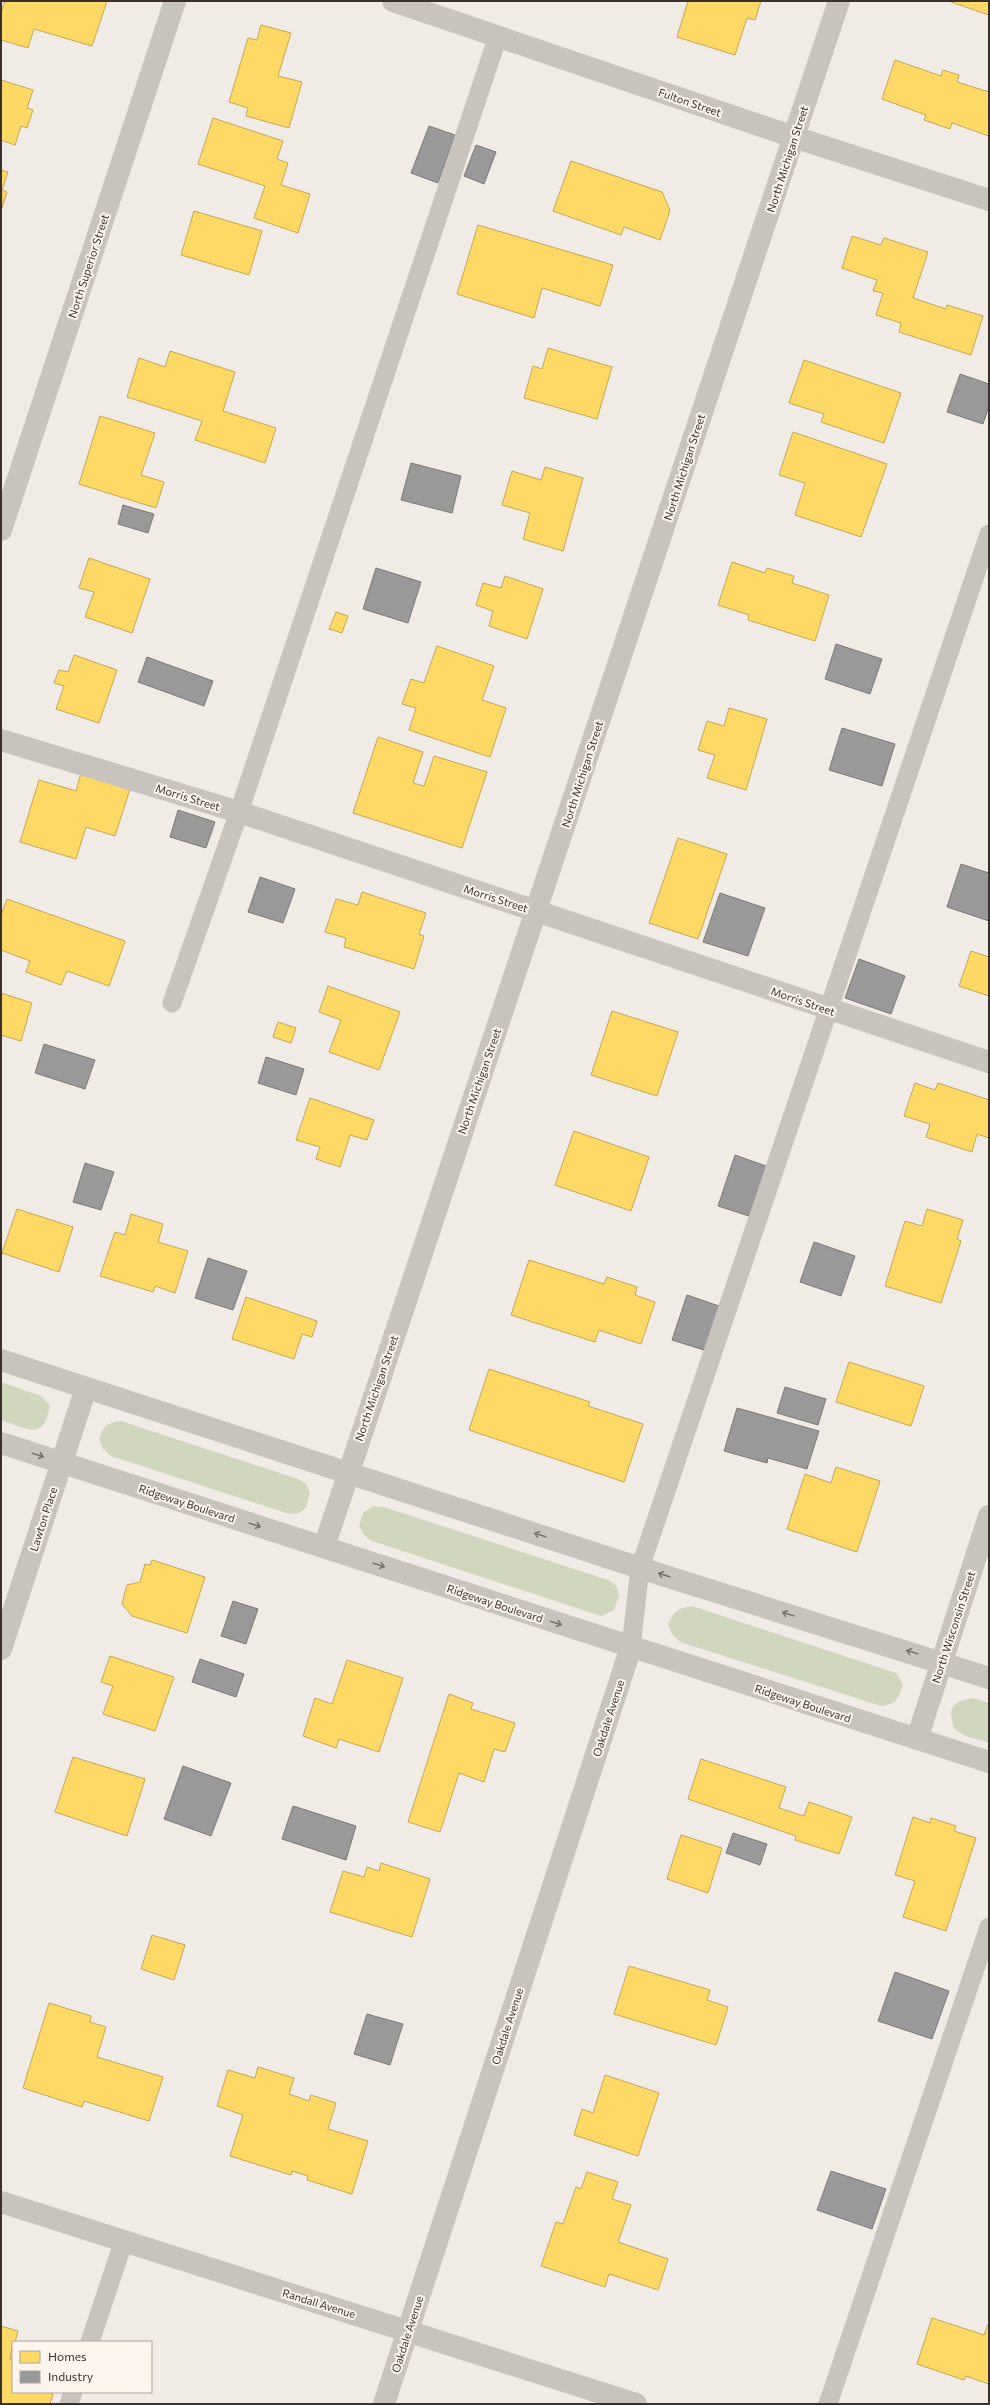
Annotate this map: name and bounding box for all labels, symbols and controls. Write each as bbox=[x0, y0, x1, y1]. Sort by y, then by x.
street label: Fulton Street bbox=[657, 85, 724, 119]
street label: North Michigan Street bbox=[764, 104, 811, 214]
street label: North Superior Street bbox=[65, 212, 111, 320]
street label: North Michigan Street bbox=[661, 412, 708, 522]
street label: North Michigan Street bbox=[559, 719, 606, 829]
street label: Morris Street bbox=[154, 781, 222, 813]
street label: Morris Street bbox=[462, 881, 530, 915]
street label: Morris Street bbox=[769, 984, 837, 1018]
street label: North Michigan Street bbox=[455, 1026, 503, 1136]
street label: North Michigan Street bbox=[352, 1333, 400, 1443]
one-way arrow bbox=[31, 1452, 44, 1459]
street label: Ridgeway Boulevard bbox=[137, 1481, 237, 1525]
street label: Lawton Place bbox=[26, 1485, 60, 1553]
one-way arrow bbox=[249, 1521, 261, 1529]
one-way arrow bbox=[534, 1531, 547, 1538]
one-way arrow bbox=[373, 1561, 385, 1569]
street label: North Wisconsin Street bbox=[929, 1569, 977, 1685]
one-way arrow bbox=[658, 1571, 671, 1578]
street label: Ridgeway Boulevard bbox=[445, 1581, 545, 1625]
one-way arrow bbox=[782, 1610, 795, 1617]
one-way arrow bbox=[549, 1619, 561, 1627]
one-way arrow bbox=[906, 1648, 918, 1656]
street label: Oakdale Avenue bbox=[589, 1678, 627, 1758]
street label: Ridgeway Boulevard bbox=[753, 1681, 853, 1725]
street label: Oakdale Avenue bbox=[488, 1986, 526, 2066]
street label: Randall Avenue bbox=[281, 2286, 357, 2320]
street label: Oakdale Avenue bbox=[388, 2294, 426, 2374]
legend bbox=[12, 2341, 152, 2393]
text: Homes bbox=[48, 2349, 86, 2363]
text: Industry bbox=[48, 2369, 93, 2383]

